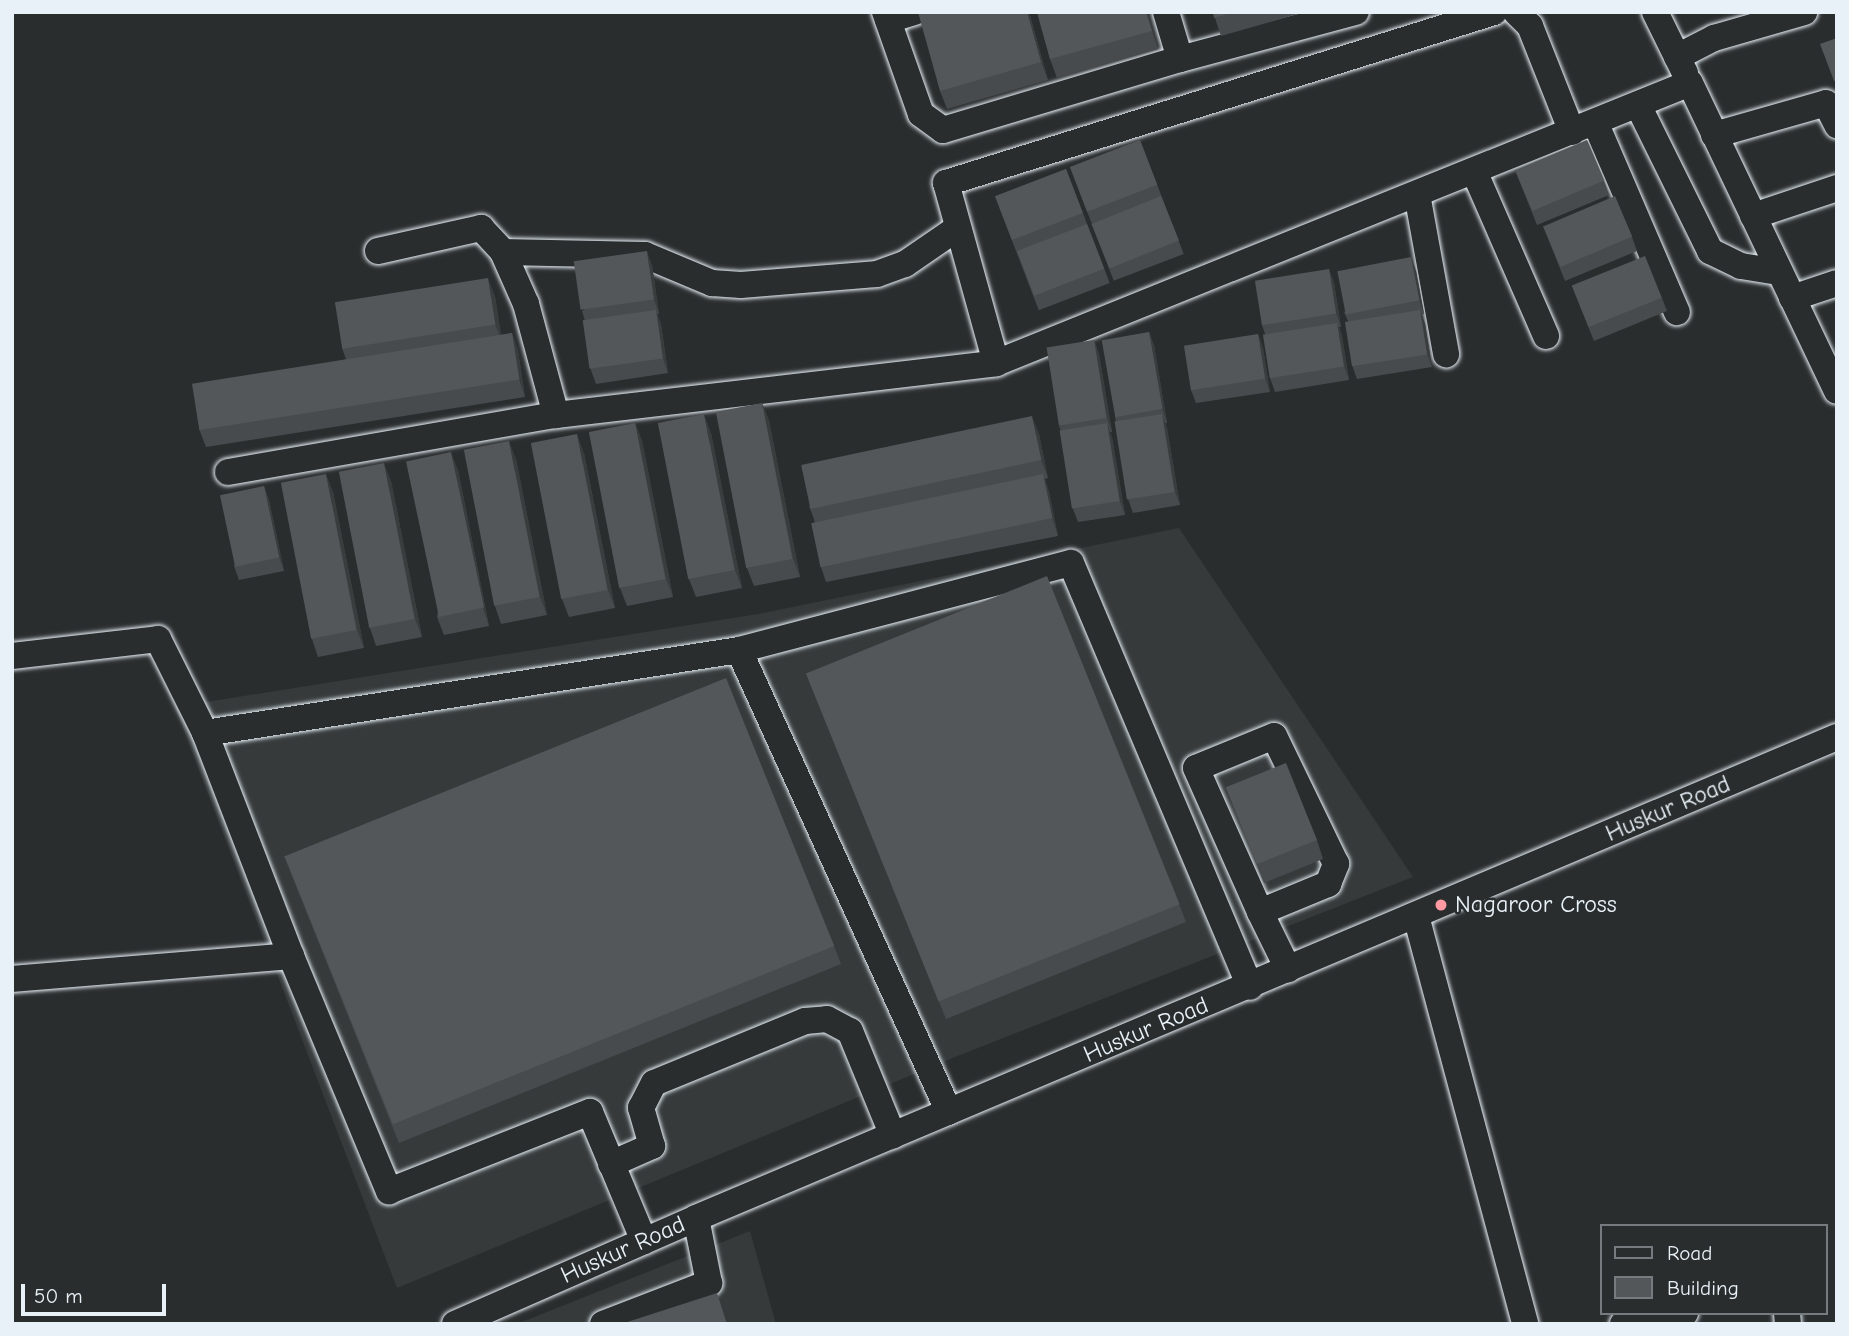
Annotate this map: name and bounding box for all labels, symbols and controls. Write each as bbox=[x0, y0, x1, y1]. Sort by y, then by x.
street label: Huskur Road bbox=[1601, 770, 1735, 848]
place label: Nagaroor Cross bbox=[1455, 891, 1617, 919]
marker: Nagaroor Cross bbox=[1433, 897, 1449, 913]
street label: Huskur Road bbox=[1079, 991, 1213, 1069]
street label: Huskur Road bbox=[556, 1210, 690, 1290]
legend bbox=[1601, 1224, 1828, 1315]
text: Road bbox=[1667, 1241, 1712, 1265]
scale bar bbox=[24, 1270, 170, 1314]
text: Building bbox=[1667, 1276, 1739, 1300]
text: 50 m bbox=[34, 1284, 83, 1308]

